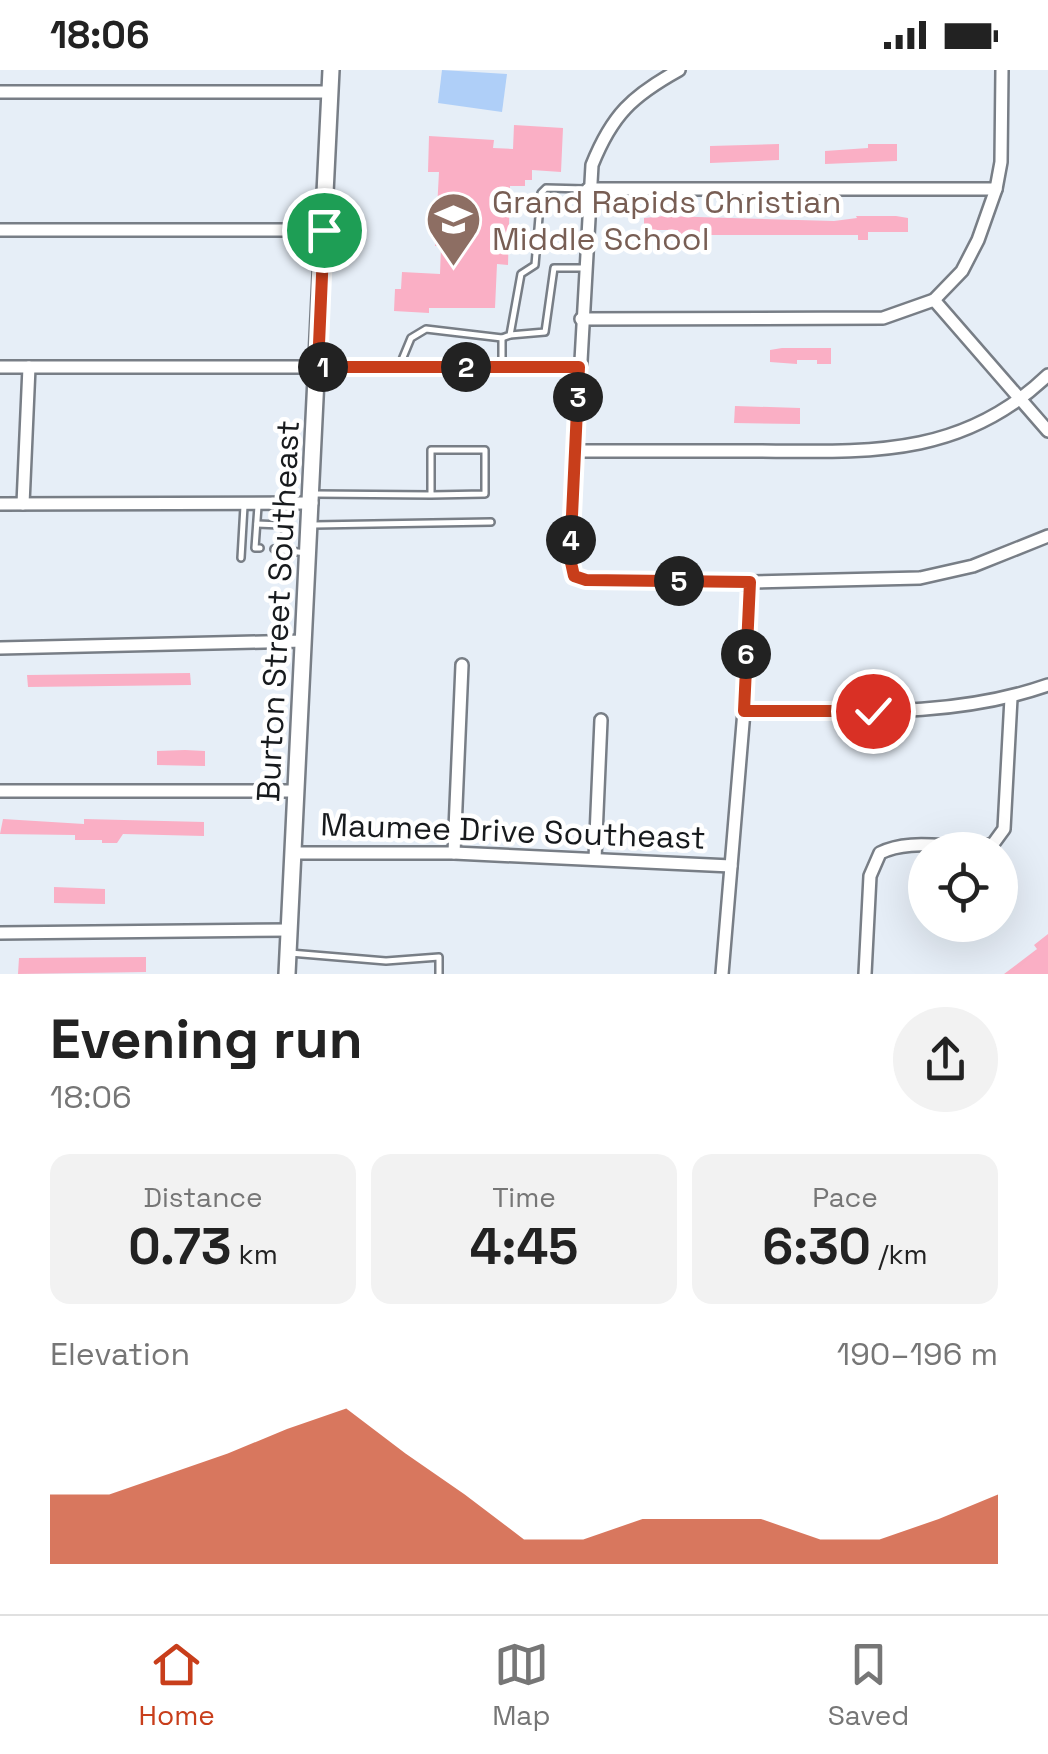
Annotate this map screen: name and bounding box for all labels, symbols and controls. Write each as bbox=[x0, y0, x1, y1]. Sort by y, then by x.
text: 18:06 bbox=[50, 11, 149, 59]
place label: Grand Rapids Christian Middle School bbox=[492, 182, 841, 259]
pin bbox=[282, 188, 367, 273]
school or university icon: Grand Rapids Christian Middle School bbox=[423, 190, 483, 269]
icon: arrive bbox=[297, 203, 352, 258]
pin: 1 bbox=[298, 342, 348, 392]
pin: 2 bbox=[441, 342, 491, 392]
text: 1 bbox=[317, 349, 329, 385]
text: 2 bbox=[458, 349, 474, 385]
pin: 3 bbox=[553, 372, 603, 422]
text: 3 bbox=[569, 379, 587, 415]
street label: Burton Street Southeast bbox=[248, 419, 308, 803]
pin: 4 bbox=[546, 515, 596, 565]
text: 4 bbox=[562, 522, 580, 558]
pin: 5 bbox=[654, 556, 704, 606]
text: 5 bbox=[671, 563, 687, 599]
pin: 6 bbox=[721, 629, 771, 679]
text: 6 bbox=[737, 636, 755, 672]
pin bbox=[831, 669, 916, 754]
icon: check bbox=[846, 684, 901, 739]
street label: Maumee Drive Southeast bbox=[320, 804, 706, 858]
map controls bbox=[908, 832, 1018, 942]
button: locate bbox=[908, 832, 1018, 942]
text: Evening run bbox=[50, 1004, 363, 1074]
button: share bbox=[893, 1007, 998, 1112]
text: 18:06 bbox=[50, 1077, 132, 1117]
text: Distance bbox=[143, 1179, 263, 1215]
text: Time bbox=[492, 1179, 556, 1215]
text: Pace bbox=[812, 1179, 878, 1215]
text: 0.73 bbox=[128, 1215, 231, 1279]
text: 4:45 bbox=[470, 1215, 578, 1279]
text: 6:30 bbox=[762, 1215, 871, 1279]
text: km bbox=[231, 1236, 278, 1272]
text: /km bbox=[871, 1236, 928, 1272]
text: Elevation bbox=[50, 1334, 190, 1374]
text: 190–196 m bbox=[837, 1334, 998, 1374]
tab: Home bbox=[139, 1637, 215, 1733]
tab: Map bbox=[492, 1637, 551, 1733]
tab: Saved bbox=[828, 1637, 909, 1733]

